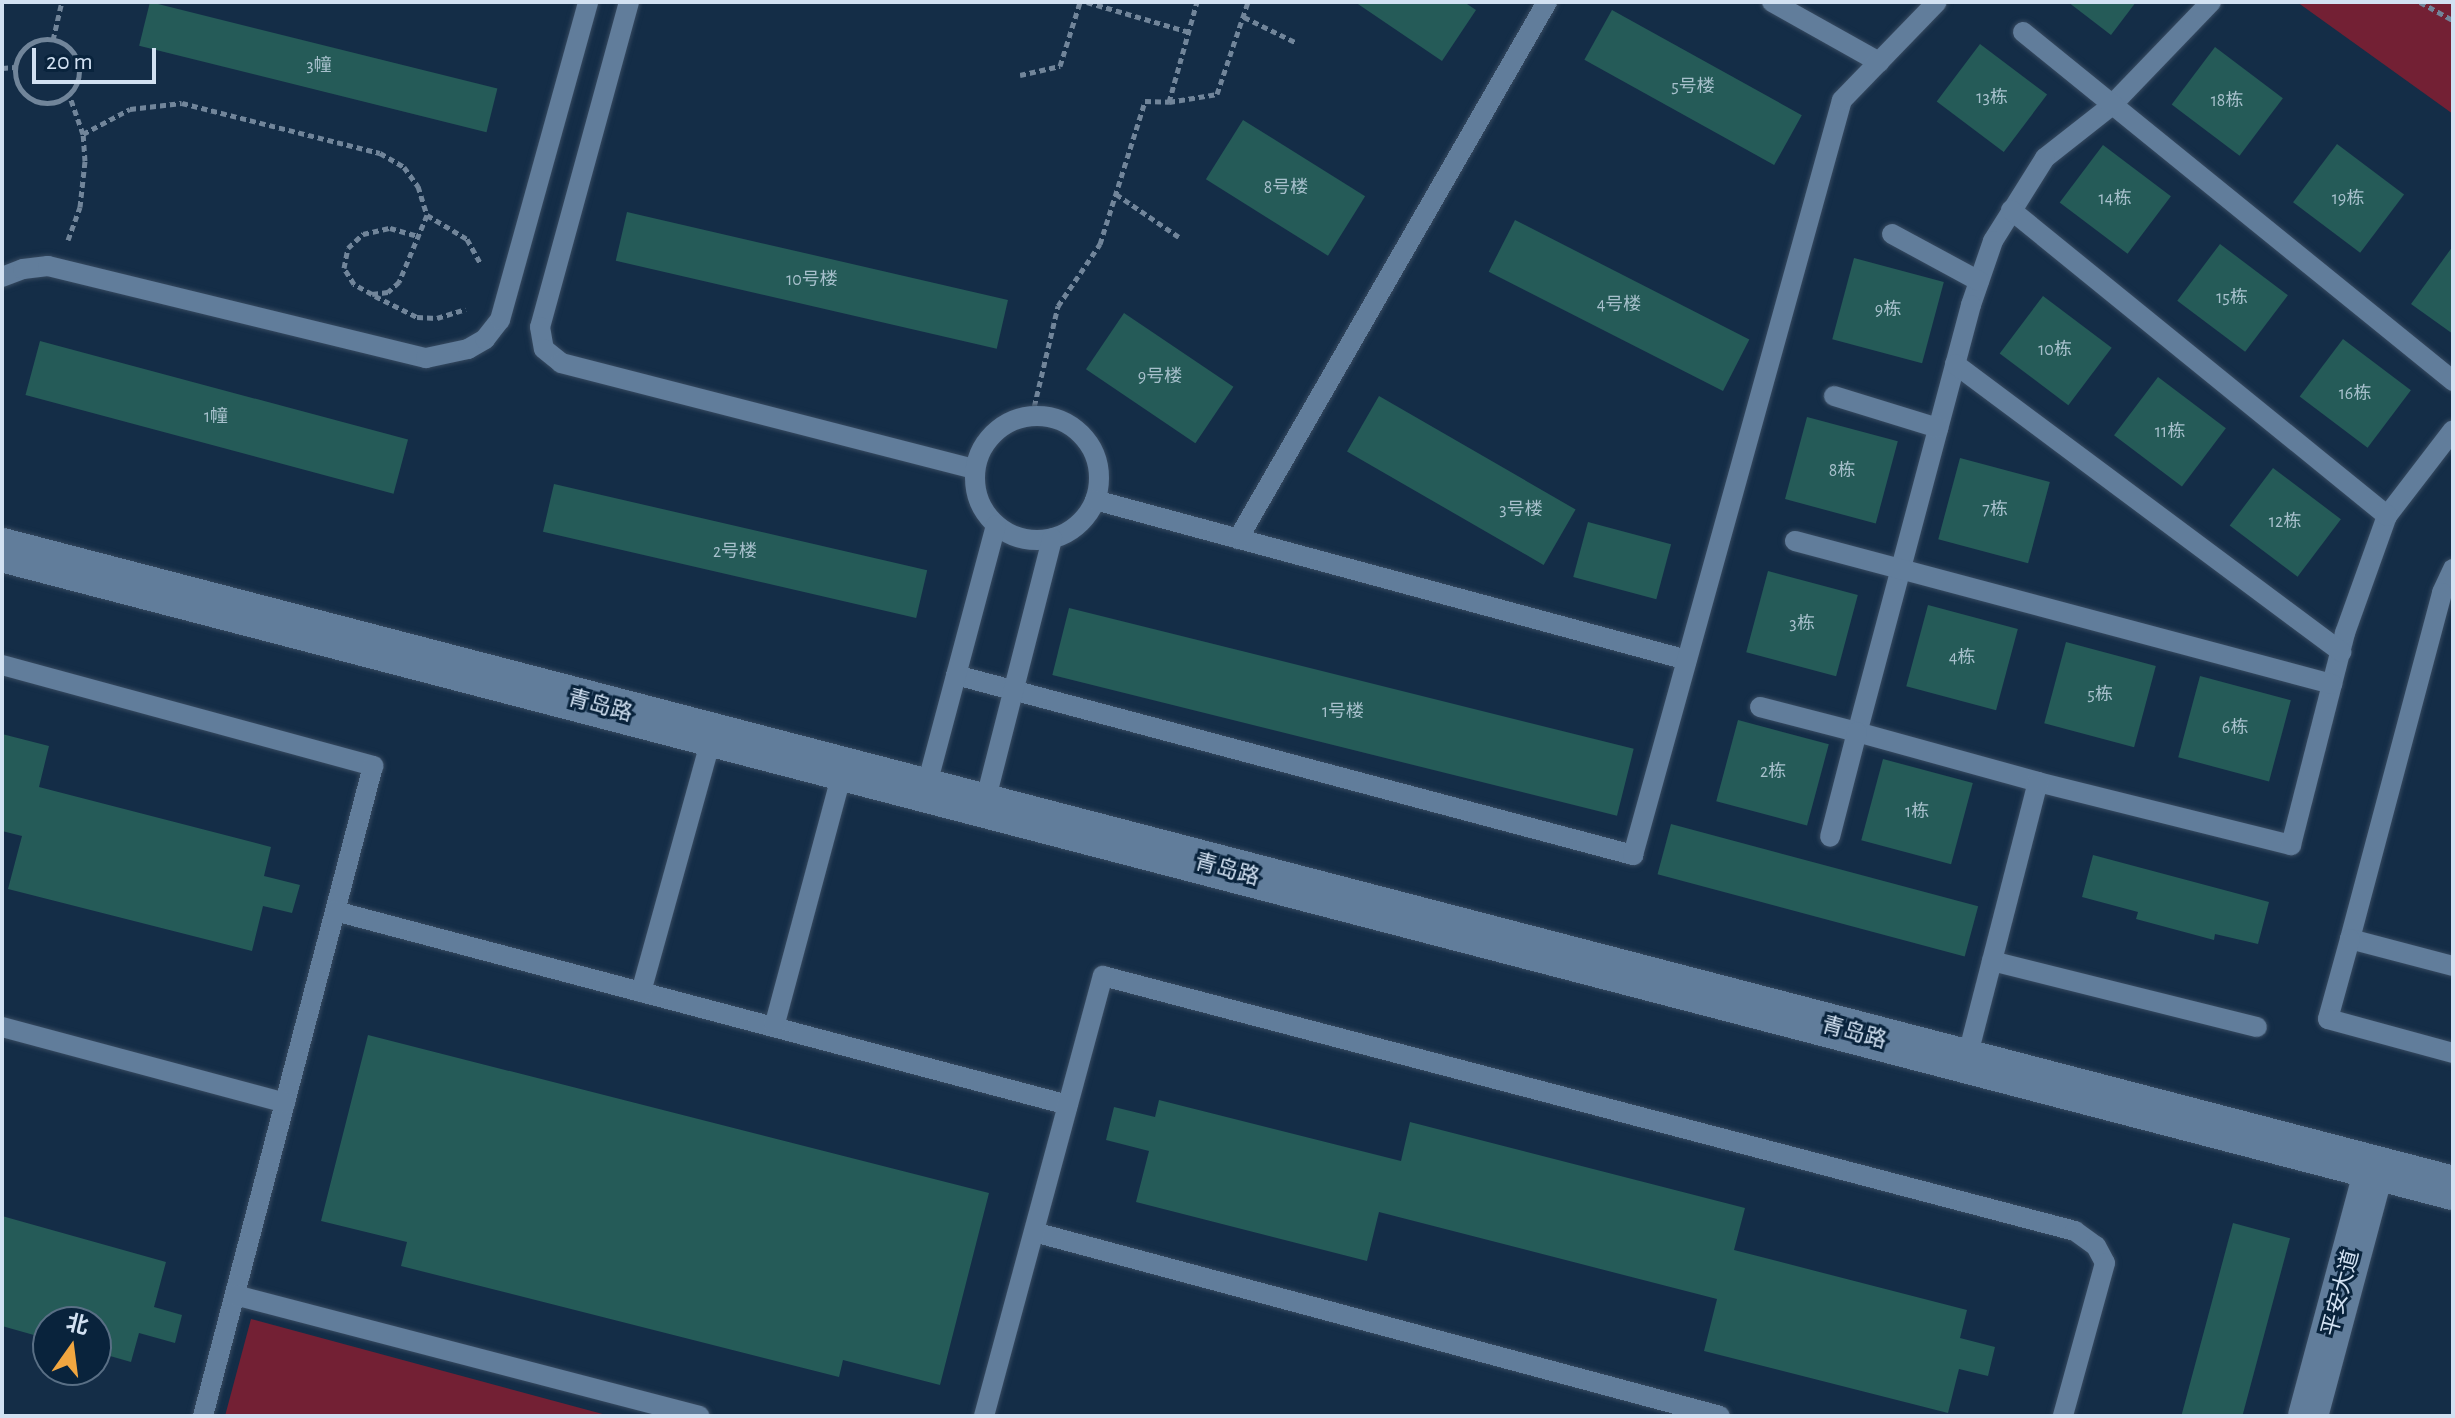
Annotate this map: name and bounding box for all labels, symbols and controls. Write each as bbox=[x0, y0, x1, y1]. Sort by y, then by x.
scale bar bbox=[36, 32, 160, 82]
text: 20 m bbox=[46, 50, 93, 74]
house number: 3幢 bbox=[306, 55, 332, 77]
house number: 5号楼 bbox=[1671, 76, 1715, 98]
house number: 13栋 bbox=[1976, 87, 2008, 109]
house number: 18栋 bbox=[2211, 90, 2243, 112]
house number: 8号楼 bbox=[1264, 177, 1308, 199]
house number: 14栋 bbox=[2099, 188, 2131, 210]
house number: 19栋 bbox=[2332, 188, 2364, 210]
house number: 10号楼 bbox=[786, 269, 838, 291]
house number: 15栋 bbox=[2216, 287, 2248, 309]
house number: 4号楼 bbox=[1597, 294, 1641, 316]
house number: 9栋 bbox=[1875, 299, 1901, 321]
house number: 10栋 bbox=[2038, 339, 2072, 361]
house number: 9号楼 bbox=[1138, 366, 1182, 388]
house number: 16栋 bbox=[2339, 383, 2371, 405]
house number: 1幢 bbox=[204, 406, 228, 428]
house number: 11栋 bbox=[2155, 421, 2185, 443]
house number: 8栋 bbox=[1829, 460, 1855, 482]
house number: 3号楼 bbox=[1499, 499, 1543, 521]
house number: 7栋 bbox=[1982, 499, 2008, 521]
house number: 12栋 bbox=[2269, 511, 2301, 533]
house number: 2号楼 bbox=[713, 541, 757, 563]
house number: 3栋 bbox=[1789, 613, 1815, 635]
house number: 4栋 bbox=[1949, 647, 1975, 669]
house number: 5栋 bbox=[2087, 684, 2113, 706]
street label: 青岛路 bbox=[565, 685, 635, 727]
house number: 1号楼 bbox=[1322, 701, 1364, 723]
house number: 6栋 bbox=[2222, 717, 2248, 739]
house number: 2栋 bbox=[1760, 761, 1786, 783]
house number: 1栋 bbox=[1905, 801, 1929, 823]
street label: 青岛路 bbox=[1192, 849, 1262, 891]
street label: 青岛路 bbox=[1819, 1012, 1889, 1054]
street label: 平安大道 bbox=[2317, 1247, 2365, 1339]
north arrow bbox=[32, 1306, 112, 1386]
text: 北 bbox=[64, 1311, 91, 1338]

